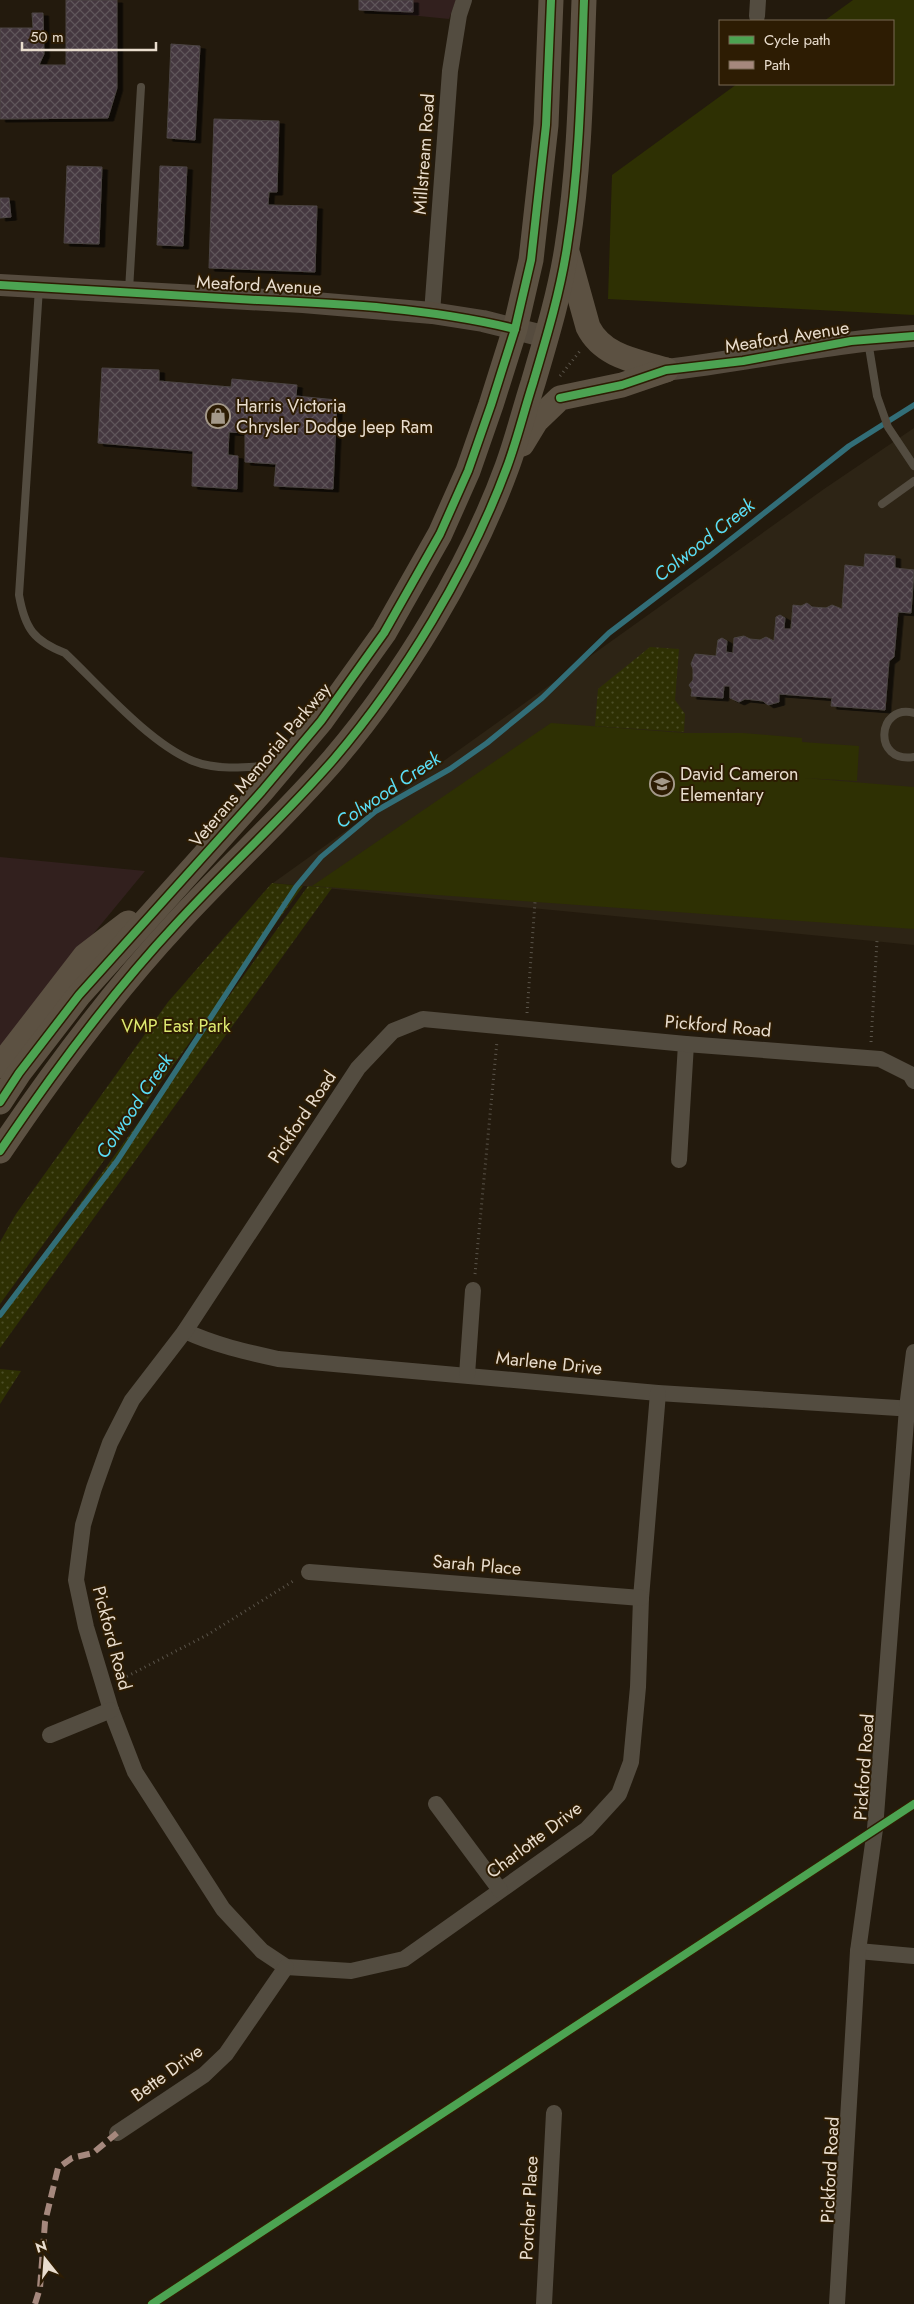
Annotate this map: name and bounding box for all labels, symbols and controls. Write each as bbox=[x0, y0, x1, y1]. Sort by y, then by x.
scale bar bbox=[22, 20, 156, 52]
legend bbox=[719, 20, 894, 85]
text: 50 m bbox=[30, 26, 64, 48]
text: Cycle path bbox=[764, 29, 831, 51]
text: Path bbox=[764, 54, 790, 76]
street label: Millstream Road bbox=[407, 93, 441, 215]
street label: Meaford Avenue bbox=[196, 269, 322, 301]
street label: Meaford Avenue bbox=[723, 314, 851, 360]
place label: Harris Victoria Chrysler Dodge Jeep Ram bbox=[236, 393, 433, 440]
shop icon: Harris Victoria Chrysler Dodge Jeep Ram bbox=[205, 403, 231, 429]
water label: Colwood Creek bbox=[648, 491, 761, 588]
street label: Veterans Memorial Parkway bbox=[183, 677, 337, 853]
water label: Colwood Creek bbox=[330, 744, 447, 835]
place label: David Cameron Elementary bbox=[680, 761, 799, 808]
school or university icon: David Cameron Elementary bbox=[649, 771, 675, 797]
street label: Pickford Road bbox=[664, 1008, 772, 1044]
park label: VMP East Park bbox=[121, 1013, 231, 1039]
water label: Colwood Creek bbox=[89, 1047, 180, 1164]
street label: Pickford Road bbox=[261, 1065, 343, 1169]
street label: Marlene Drive bbox=[494, 1344, 604, 1382]
street label: Sarah Place bbox=[432, 1548, 522, 1582]
street label: Pickford Road bbox=[86, 1583, 138, 1693]
street label: Pickford Road bbox=[847, 1713, 881, 1821]
street label: Charlotte Drive bbox=[481, 1795, 587, 1885]
street label: Bette Drive bbox=[126, 2038, 208, 2108]
street label: Pickford Road bbox=[814, 2116, 846, 2224]
street label: Porcher Place bbox=[513, 2155, 545, 2261]
north arrow bbox=[20, 2234, 70, 2284]
text: N bbox=[33, 2235, 49, 2258]

